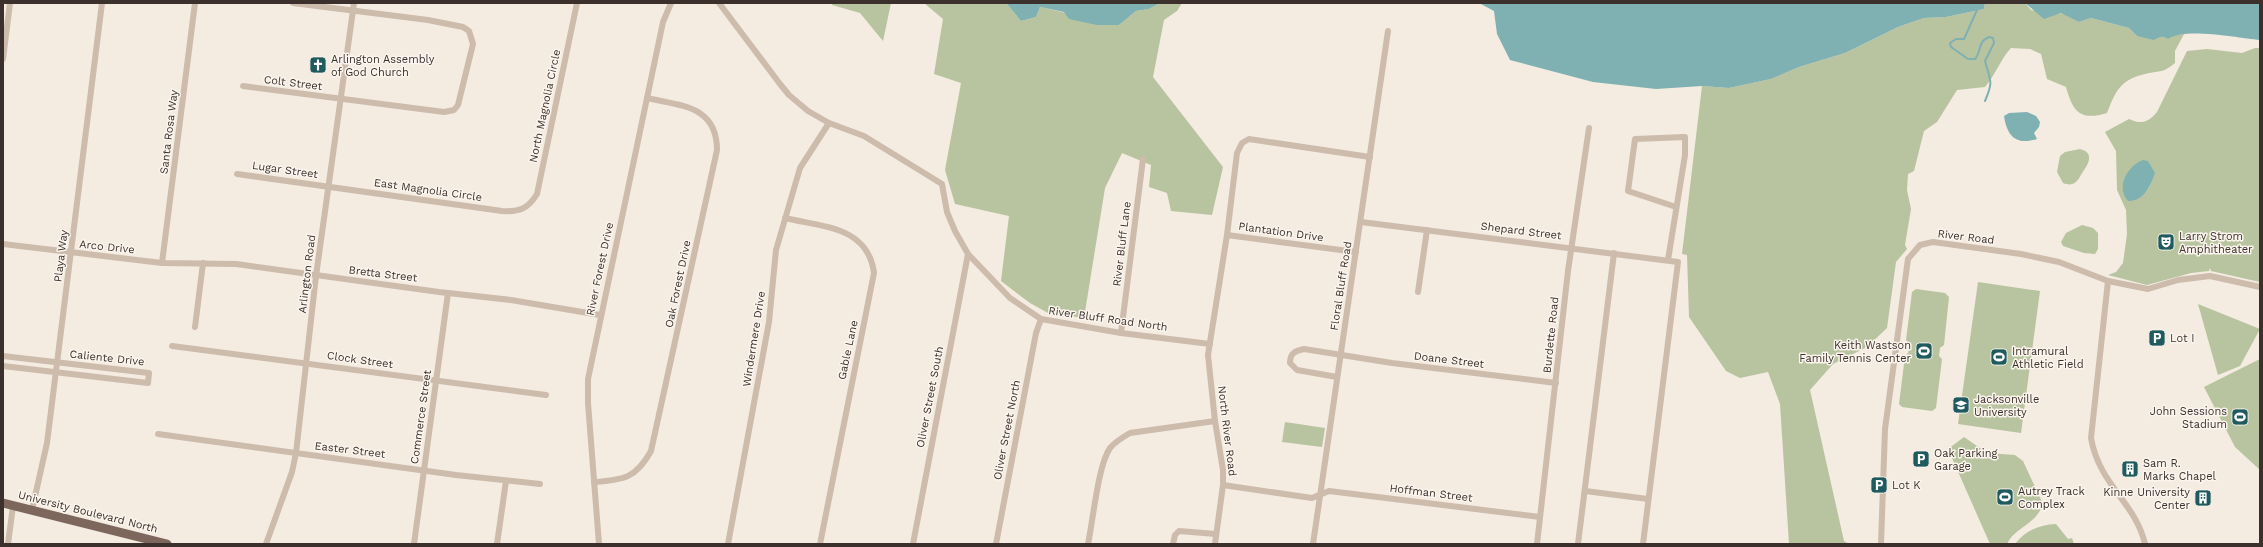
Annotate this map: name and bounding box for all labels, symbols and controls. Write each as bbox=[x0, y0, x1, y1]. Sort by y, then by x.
street label: North Magnolia Circle bbox=[527, 48, 563, 164]
place label: Arlington Assembly of God Church bbox=[331, 53, 435, 79]
church icon: Arlington Assembly of God Church bbox=[308, 55, 328, 75]
street label: Colt Street bbox=[263, 73, 323, 93]
street label: Santa Rosa Way bbox=[157, 89, 181, 175]
street label: Lugar Street bbox=[251, 159, 319, 181]
street label: East Magnolia Circle bbox=[373, 176, 483, 204]
street label: River Bluff Lane bbox=[1110, 201, 1134, 287]
street label: Plantation Drive bbox=[1238, 220, 1324, 244]
street label: Shepard Street bbox=[1480, 220, 1563, 242]
street label: River Forest Drive bbox=[584, 221, 616, 317]
street label: River Road bbox=[1937, 227, 1995, 247]
street label: Playa Way bbox=[51, 229, 71, 283]
place label: Larry Strom Amphitheater bbox=[2179, 230, 2253, 256]
theatre icon: Larry Strom Amphitheater bbox=[2156, 232, 2176, 252]
street label: Arlington Road bbox=[296, 234, 318, 314]
street label: Arco Drive bbox=[79, 238, 135, 256]
street label: Oak Forest Drive bbox=[662, 239, 694, 329]
street label: Floral Bluff Road bbox=[1328, 240, 1354, 332]
street label: Bretta Street bbox=[348, 263, 418, 285]
street label: Windermere Drive bbox=[740, 290, 768, 388]
street label: Burdette Road bbox=[1541, 296, 1561, 374]
street label: River Bluff Road North bbox=[1048, 304, 1168, 334]
street label: Gable Lane bbox=[835, 319, 861, 381]
parking icon: Lot I bbox=[2147, 328, 2167, 348]
place label: Lot I bbox=[2170, 332, 2195, 345]
place label: Keith Wastson Family Tennis Center bbox=[1799, 339, 1912, 365]
sports icon: Keith Wastson Family Tennis Center bbox=[1914, 341, 1934, 361]
street label: Oliver Street South bbox=[914, 345, 946, 449]
place label: Intramural Athletic Field bbox=[2012, 345, 2084, 371]
sports icon: Intramural Athletic Field bbox=[1989, 347, 2009, 367]
street label: Caliente Drive bbox=[69, 348, 145, 368]
street label: Clock Street bbox=[326, 349, 394, 371]
street label: Doane Street bbox=[1413, 349, 1485, 371]
street label: Commerce Street bbox=[408, 369, 434, 465]
street label: Oliver Street North bbox=[991, 379, 1023, 481]
street label: North River Road bbox=[1215, 385, 1239, 477]
place label: Jacksonville University bbox=[1974, 393, 2039, 419]
school or university icon: Jacksonville University bbox=[1951, 395, 1971, 415]
place label: John Sessions Stadium bbox=[2150, 405, 2227, 431]
sports icon: John Sessions Stadium bbox=[2230, 407, 2250, 427]
street label: Easter Street bbox=[314, 439, 386, 461]
place label: Oak Parking Garage bbox=[1934, 447, 1998, 473]
parking icon: Oak Parking Garage bbox=[1911, 449, 1931, 469]
place label: Sam R. Marks Chapel bbox=[2143, 457, 2217, 483]
building icon: Sam R. Marks Chapel bbox=[2120, 459, 2140, 479]
parking icon: Lot K bbox=[1869, 475, 1889, 495]
place label: Lot K bbox=[1892, 479, 1921, 492]
street label: Hoffman Street bbox=[1389, 481, 1474, 505]
place label: Autrey Track Complex bbox=[2018, 485, 2085, 511]
place label: Kinne University Center bbox=[2103, 486, 2191, 512]
sports icon: Autrey Track Complex bbox=[1995, 487, 2015, 507]
street label: University Boulevard North bbox=[17, 488, 159, 536]
building icon: Kinne University Center bbox=[2193, 488, 2213, 508]

